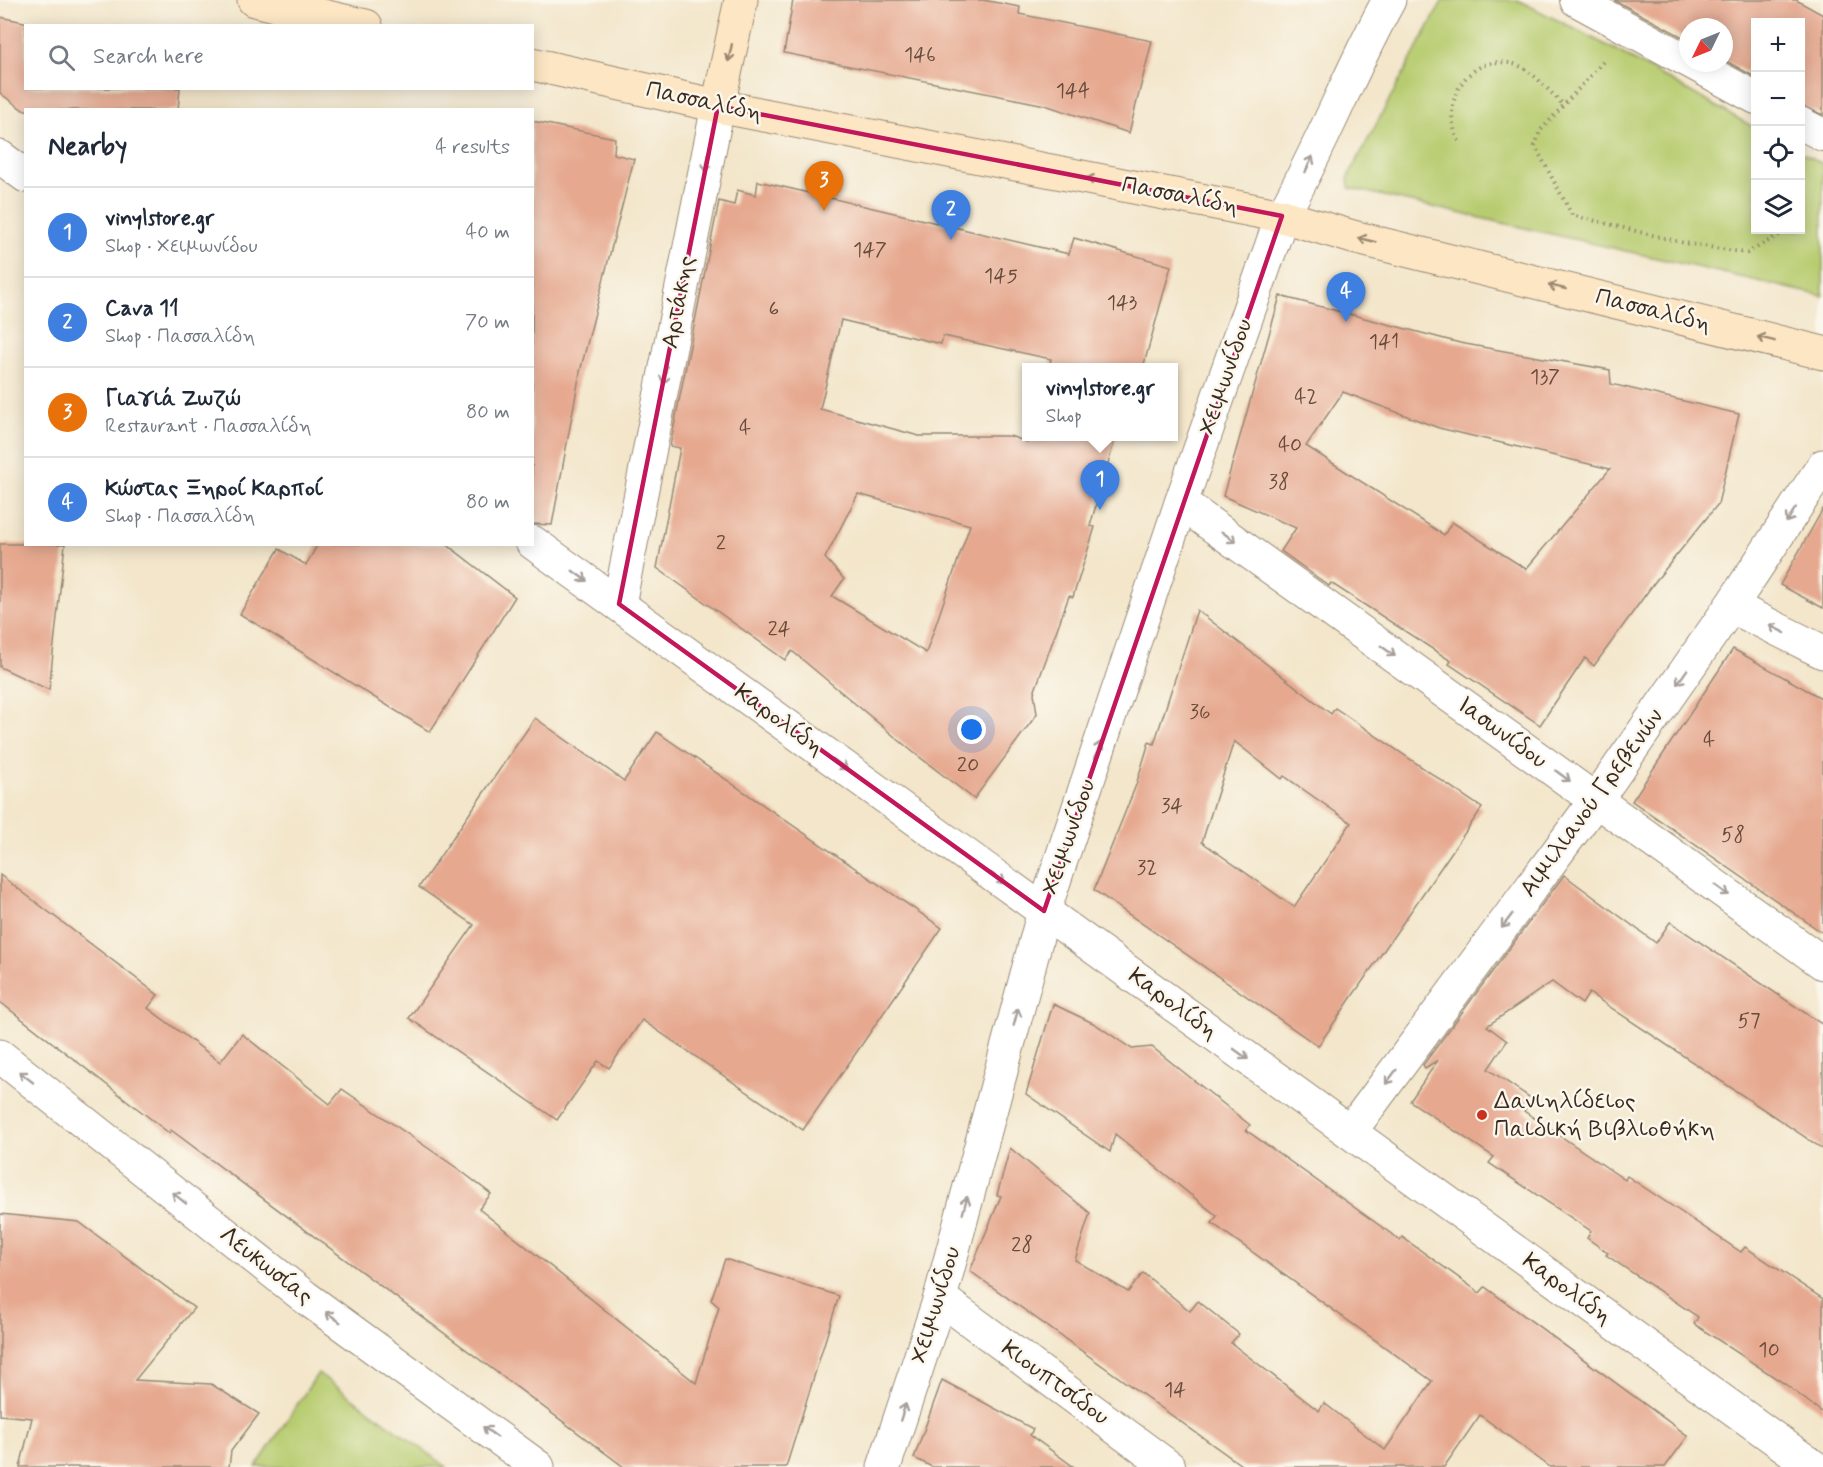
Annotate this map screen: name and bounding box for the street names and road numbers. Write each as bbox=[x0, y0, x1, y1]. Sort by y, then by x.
street label: Πασσαλίδη bbox=[643, 75, 765, 129]
street label: Πασσαλίδη bbox=[1119, 170, 1241, 222]
street label: Αρτάκης bbox=[655, 253, 703, 351]
street label: Πασσαλίδη bbox=[1592, 282, 1714, 340]
street label: Χειμωνίδου bbox=[1192, 315, 1260, 439]
street label: Καρολίδη bbox=[728, 677, 830, 763]
street label: Ιασωνίδου bbox=[1451, 690, 1553, 776]
street label: Αιμιλιανού Γρεβενών bbox=[1513, 703, 1671, 903]
street label: Χειμωνίδου bbox=[1035, 775, 1103, 899]
street label: Καρολίδη bbox=[1122, 961, 1224, 1047]
street label: Λευκωσίας bbox=[213, 1220, 319, 1312]
street label: Χειμωνίδου bbox=[904, 1243, 968, 1367]
street label: Καρολίδη bbox=[1516, 1246, 1618, 1332]
street label: Κιουπτσίδου bbox=[995, 1333, 1115, 1433]

